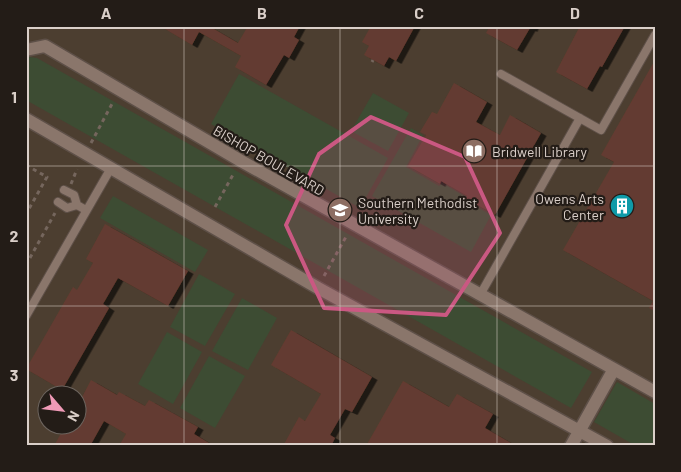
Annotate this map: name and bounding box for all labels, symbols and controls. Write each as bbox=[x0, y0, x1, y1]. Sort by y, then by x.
text: A bbox=[101, 3, 112, 22]
text: B bbox=[257, 3, 267, 22]
text: C bbox=[414, 3, 424, 22]
text: D bbox=[570, 3, 580, 22]
text: 1 bbox=[11, 87, 17, 106]
street label: BISHOP BOULEVARD bbox=[210, 121, 328, 199]
library icon: Bridwell Library bbox=[461, 138, 487, 164]
place label: Bridwell Library bbox=[492, 143, 588, 160]
place label: Owens Arts Center bbox=[535, 190, 604, 223]
building icon: Owens Arts Center bbox=[609, 193, 635, 219]
place label: Southern Methodist University bbox=[358, 194, 477, 227]
school or university icon: Southern Methodist University bbox=[327, 197, 353, 223]
text: 2 bbox=[10, 226, 19, 245]
text: 3 bbox=[10, 365, 18, 384]
north arrow bbox=[38, 384, 88, 434]
text: N bbox=[64, 408, 84, 424]

